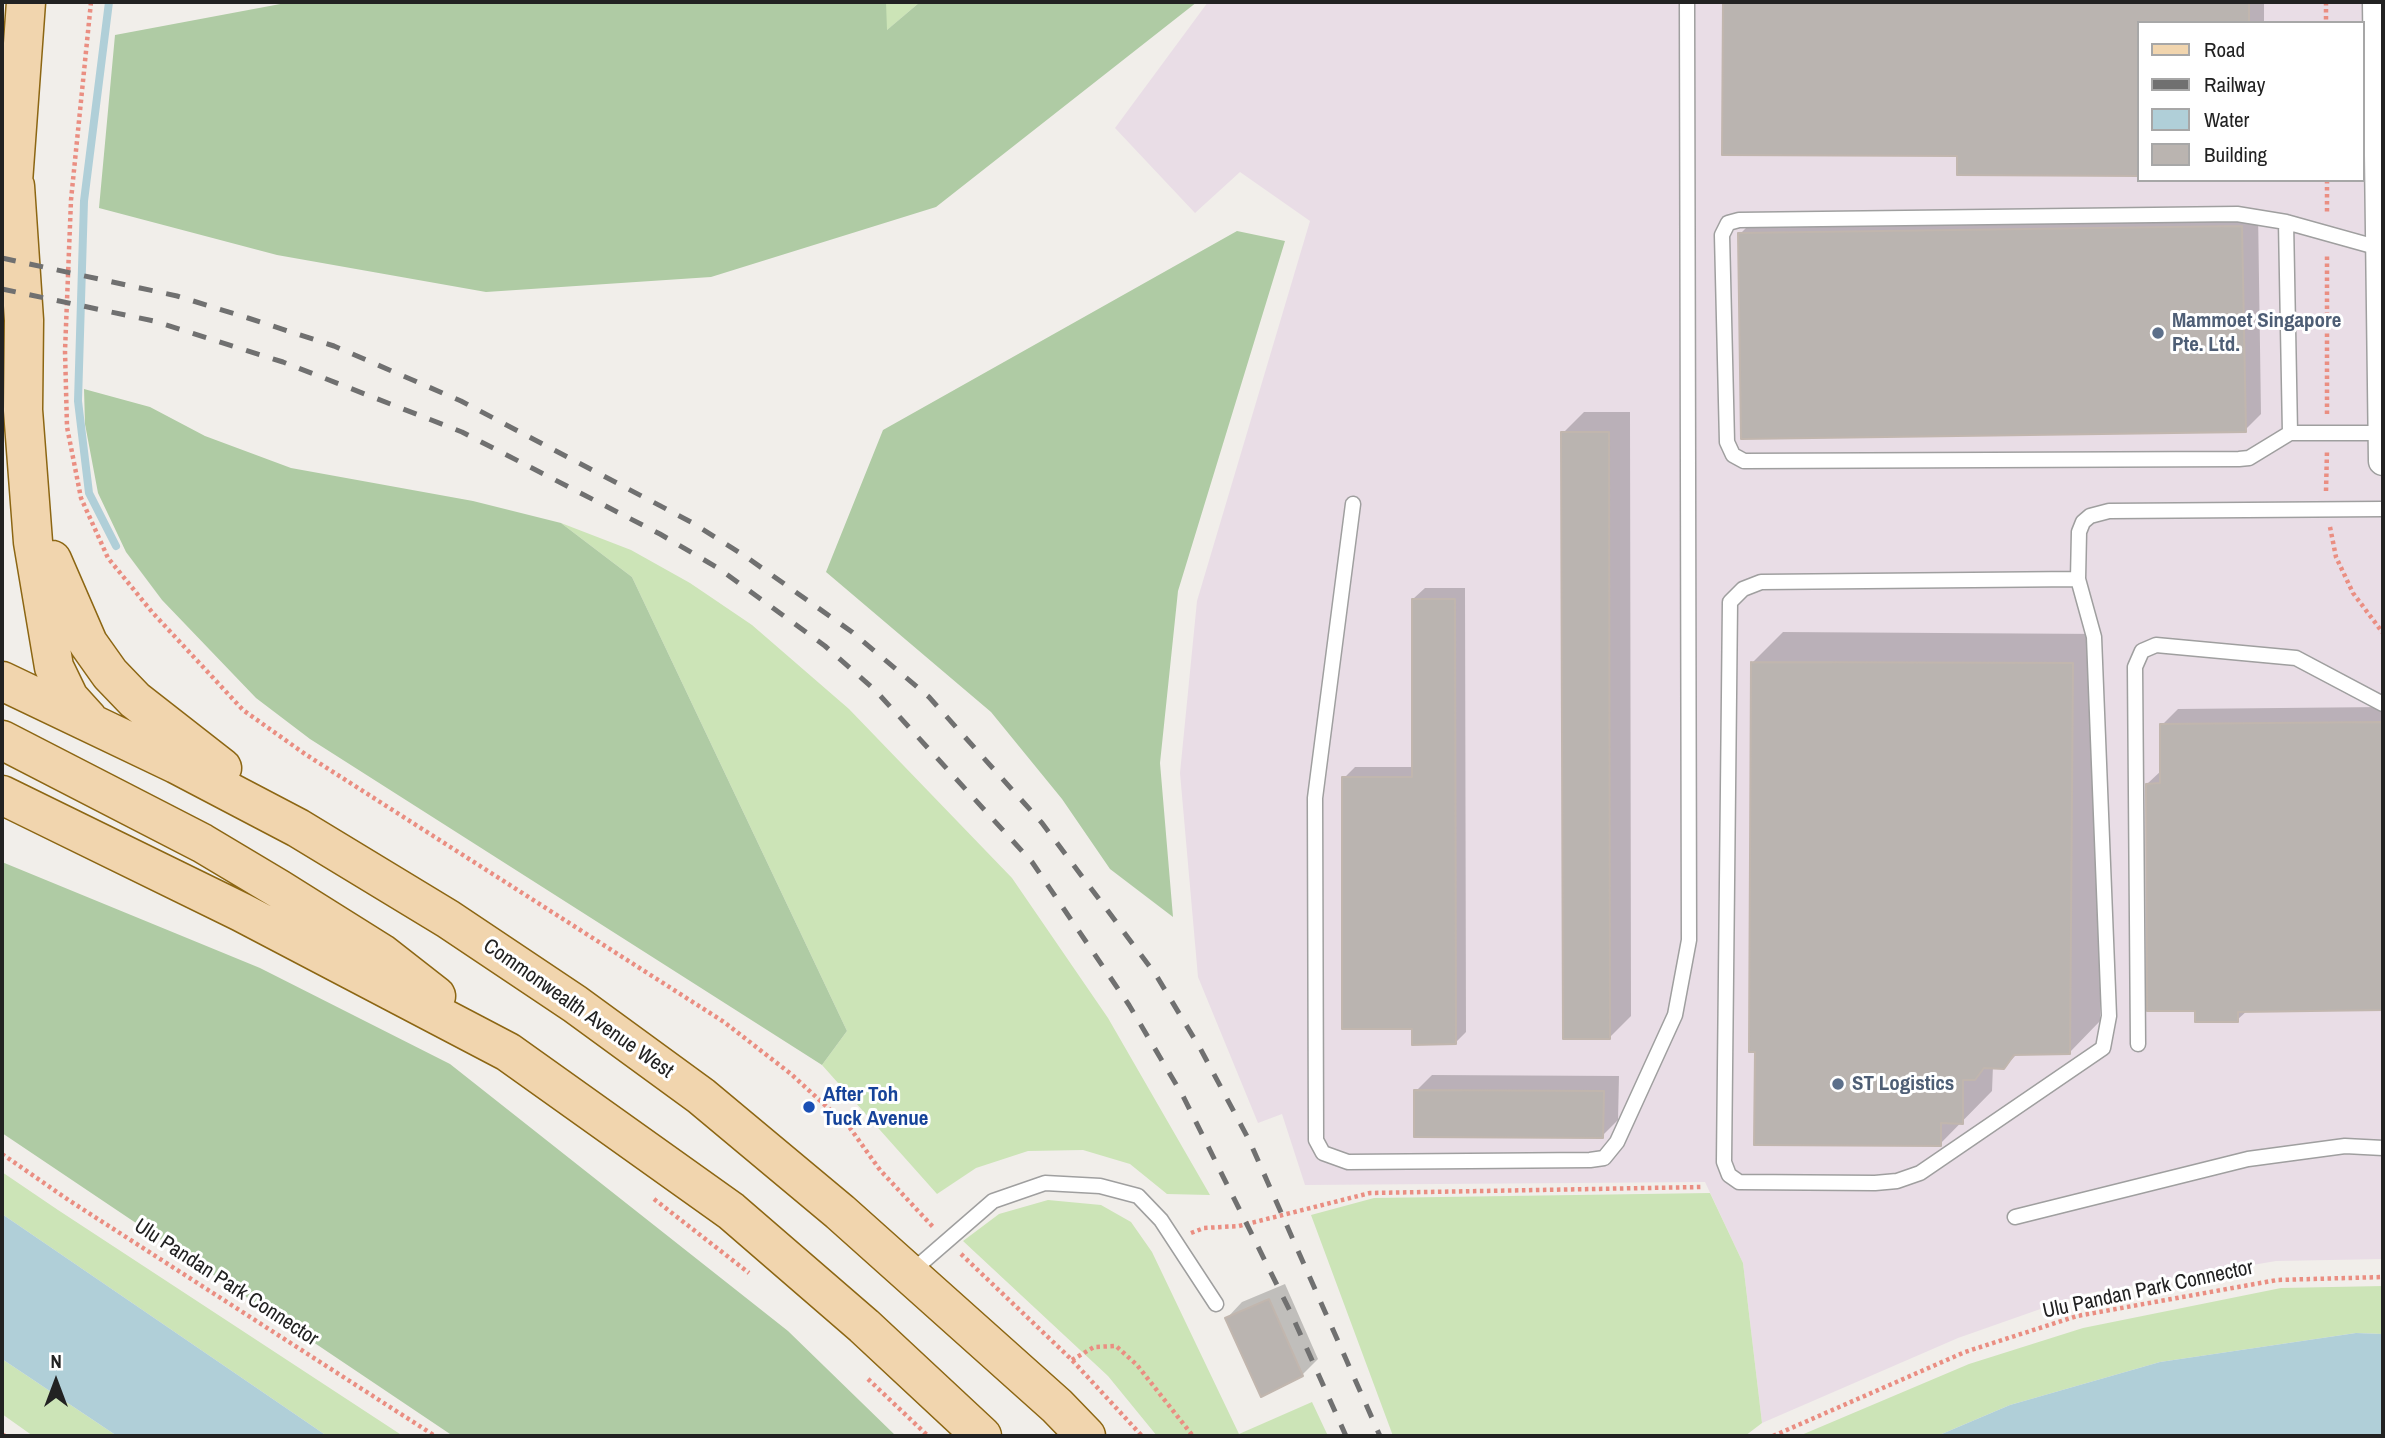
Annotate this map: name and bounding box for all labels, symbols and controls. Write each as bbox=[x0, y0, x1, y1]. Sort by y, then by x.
legend bbox=[2136, 21, 2364, 182]
text: Road bbox=[2204, 35, 2245, 64]
text: Railway bbox=[2204, 70, 2265, 99]
text: Water bbox=[2204, 105, 2249, 134]
text: Building bbox=[2204, 140, 2267, 169]
place label: Mammoet Singapore Pte. Ltd. bbox=[2172, 308, 2341, 358]
marker: Mammoet Singapore Pte. Ltd. bbox=[2150, 325, 2166, 341]
street label: Commonwealth Avenue West bbox=[478, 934, 678, 1084]
place label: ST Logistics bbox=[1852, 1071, 1954, 1097]
marker: ST Logistics bbox=[1830, 1076, 1846, 1092]
place label: After Toh Tuck Avenue bbox=[823, 1082, 928, 1132]
marker: After Toh Tuck Avenue bbox=[801, 1099, 817, 1115]
street label: Ulu Pandan Park Connector bbox=[129, 1214, 323, 1352]
street label: Ulu Pandan Park Connector bbox=[2041, 1255, 2255, 1325]
north arrow bbox=[21, 1347, 91, 1417]
text: N bbox=[50, 1348, 62, 1374]

